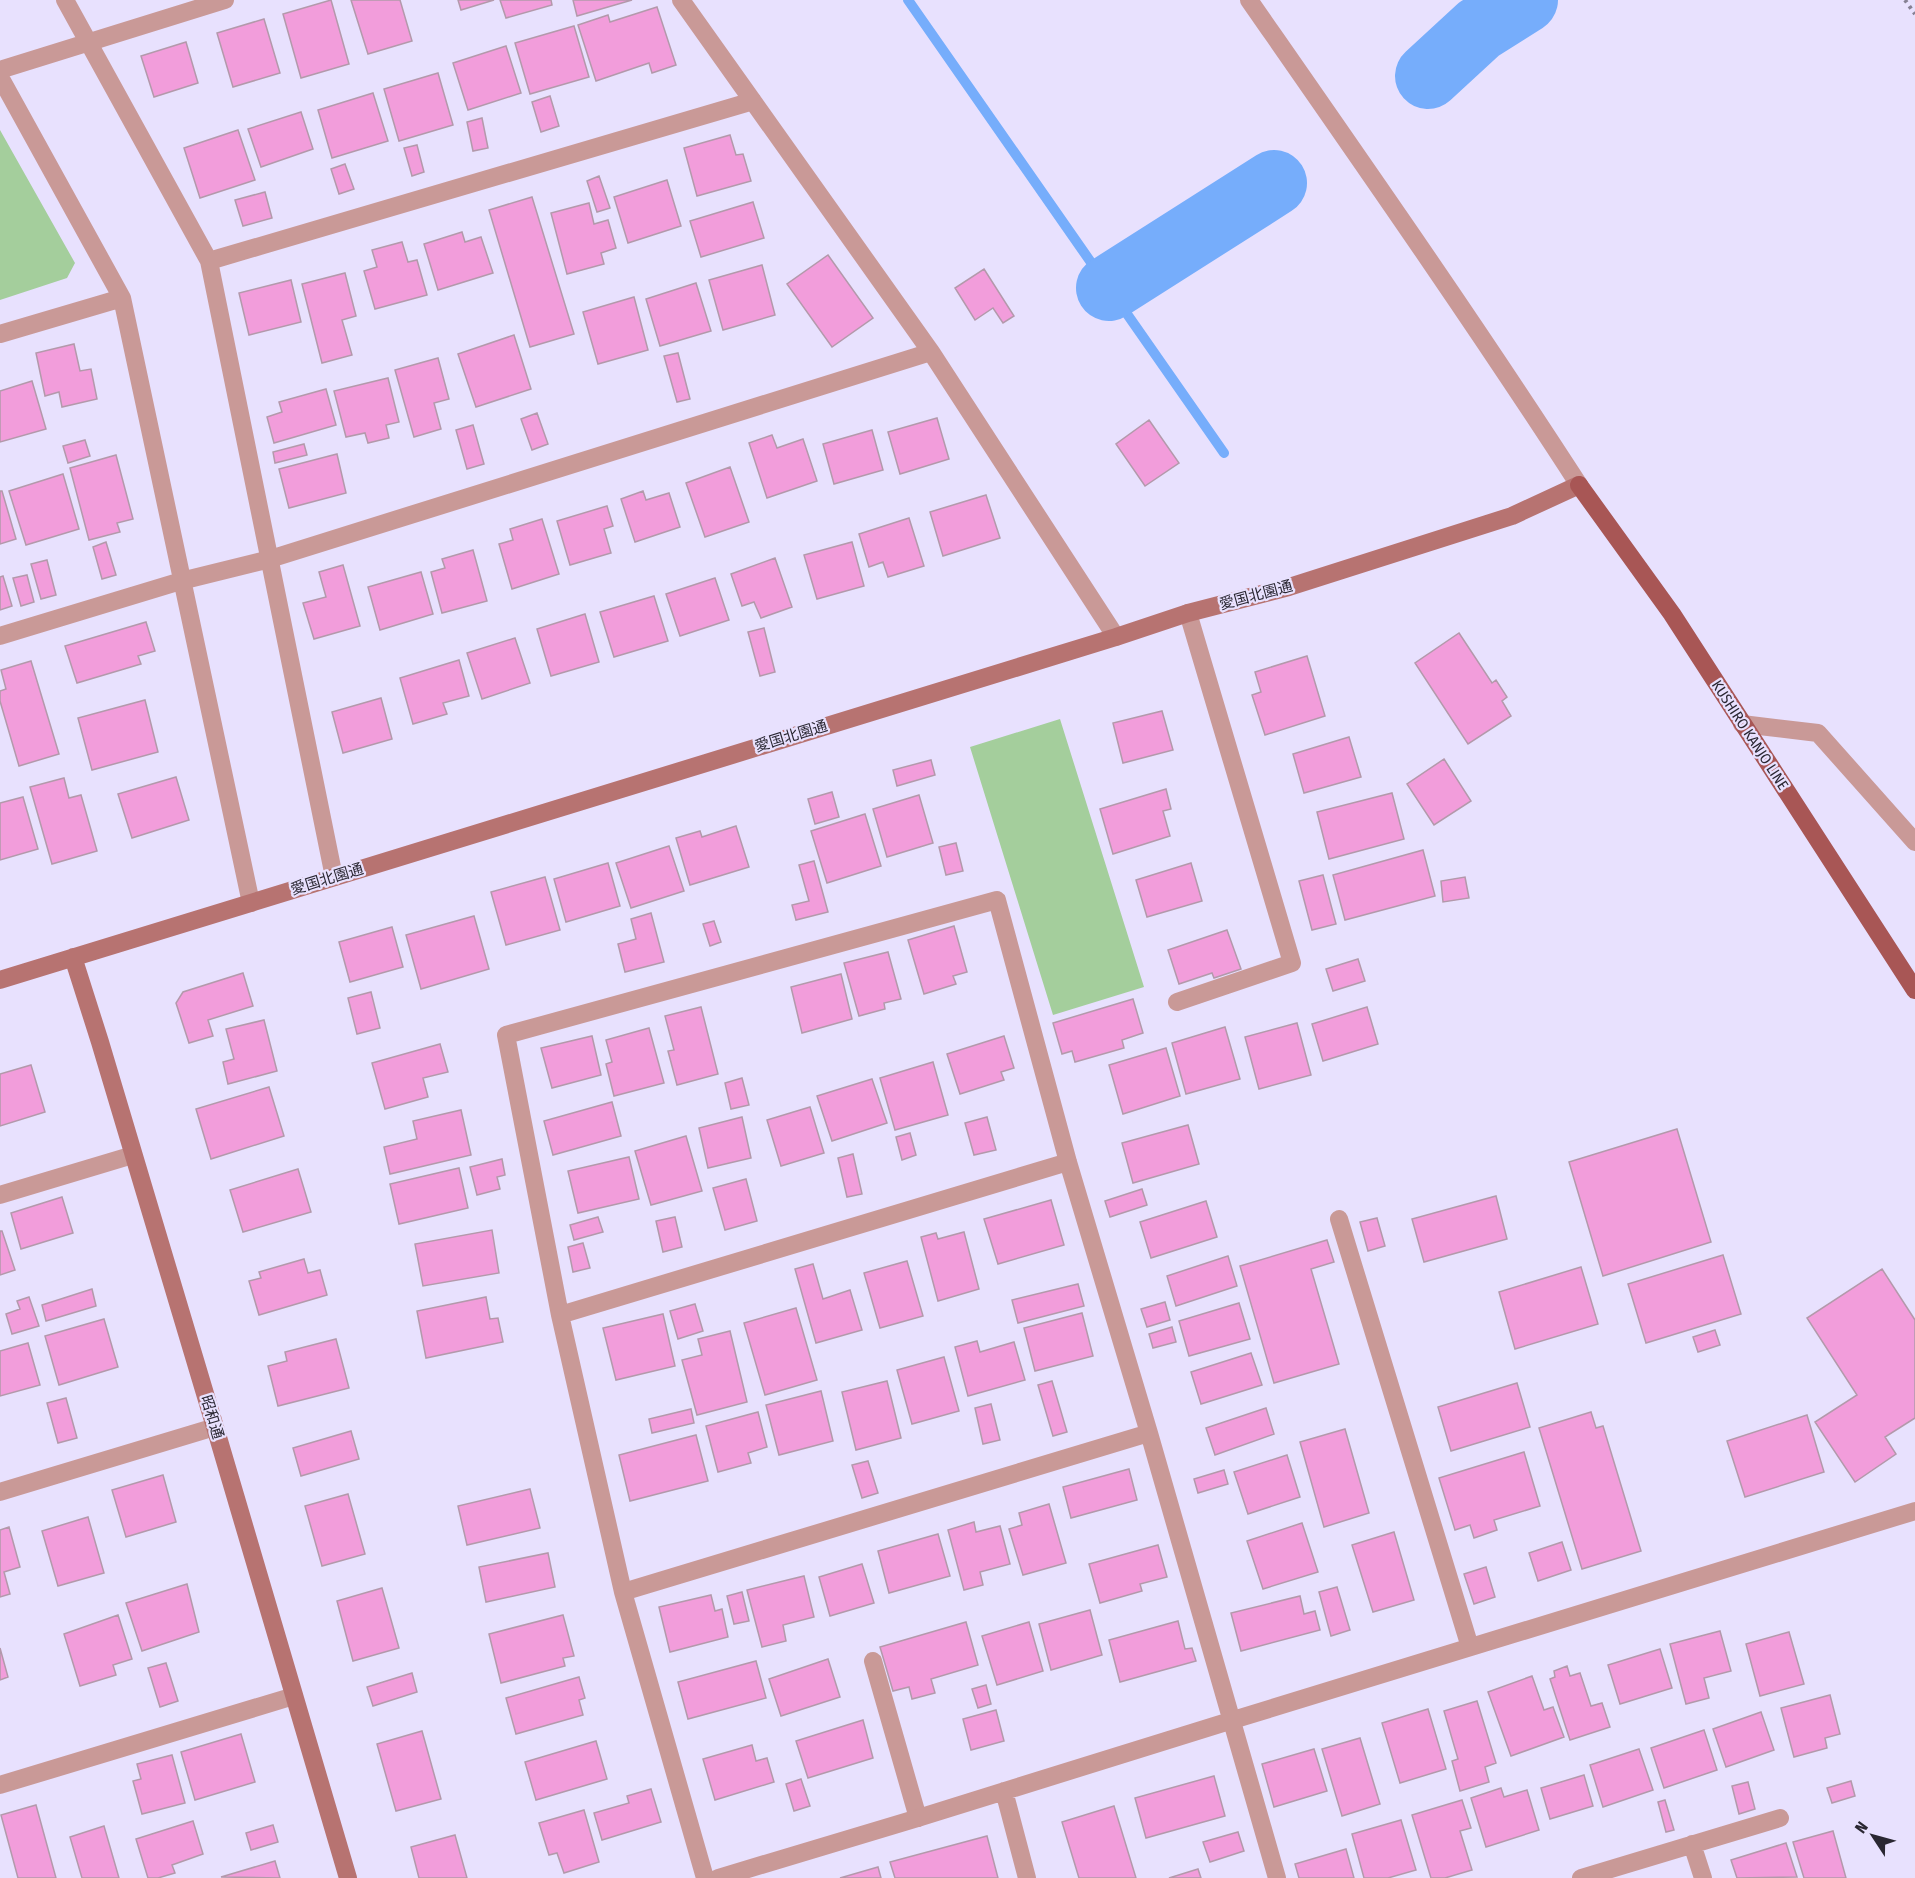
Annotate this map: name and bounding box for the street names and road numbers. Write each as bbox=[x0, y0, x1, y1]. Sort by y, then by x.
street label: 愛国北園通 bbox=[1217, 577, 1295, 613]
street label: KUSHIRO KANJO LINE bbox=[1708, 677, 1792, 793]
street label: 愛国北園通 bbox=[752, 716, 830, 756]
street label: 愛国北園通 bbox=[288, 859, 366, 899]
street label: 昭和通 bbox=[197, 1393, 227, 1441]

